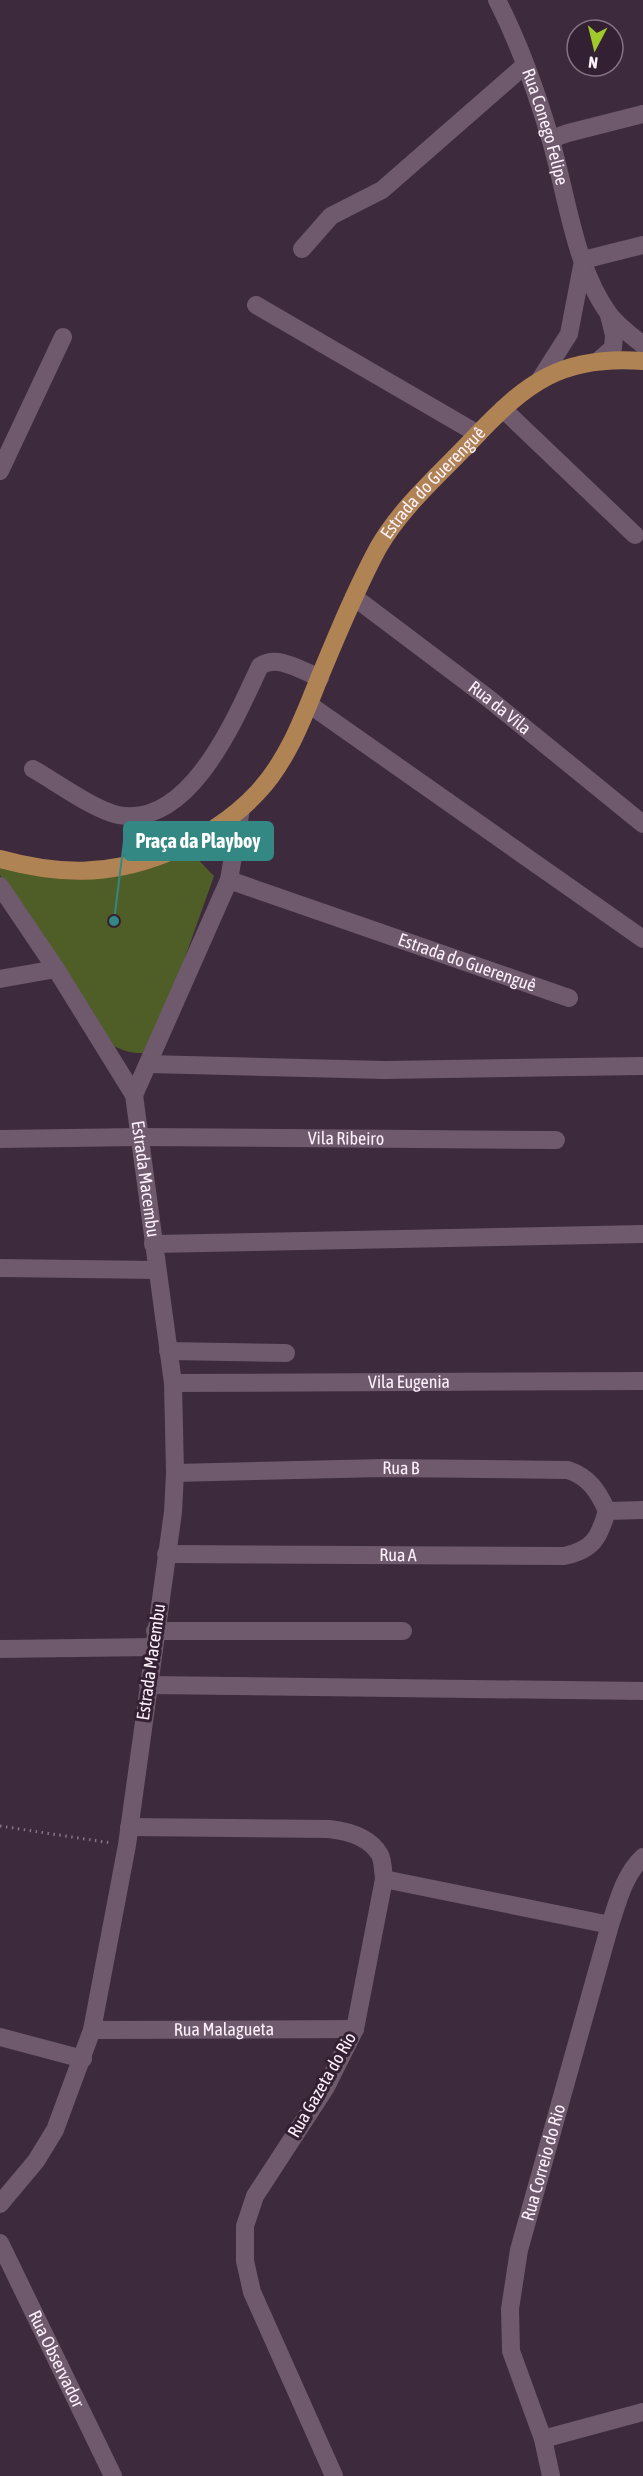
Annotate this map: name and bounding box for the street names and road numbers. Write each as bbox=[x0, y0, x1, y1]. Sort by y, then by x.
street label: Rua Conego Felipe bbox=[518, 65, 573, 187]
street label: Estrada do Guerenguê bbox=[376, 422, 489, 542]
street label: Rua da Vila bbox=[465, 676, 535, 739]
street label: Estrada do Guerenguê bbox=[395, 929, 539, 996]
street label: Estrada Macembu bbox=[128, 1119, 164, 1238]
street label: Vila Ribeiro bbox=[308, 1127, 384, 1149]
street label: Vila Eugenia bbox=[368, 1371, 450, 1392]
street label: Rua B bbox=[382, 1457, 420, 1478]
street label: Rua A bbox=[379, 1544, 417, 1565]
street label: Estrada Macembu bbox=[132, 1602, 169, 1721]
street label: Rua Malagueta bbox=[174, 2018, 274, 2040]
street label: Rua Gazeta do Rio bbox=[283, 2028, 360, 2141]
street label: Rua Correio do Rio bbox=[517, 2102, 569, 2223]
street label: Rua Observador bbox=[24, 2307, 89, 2411]

